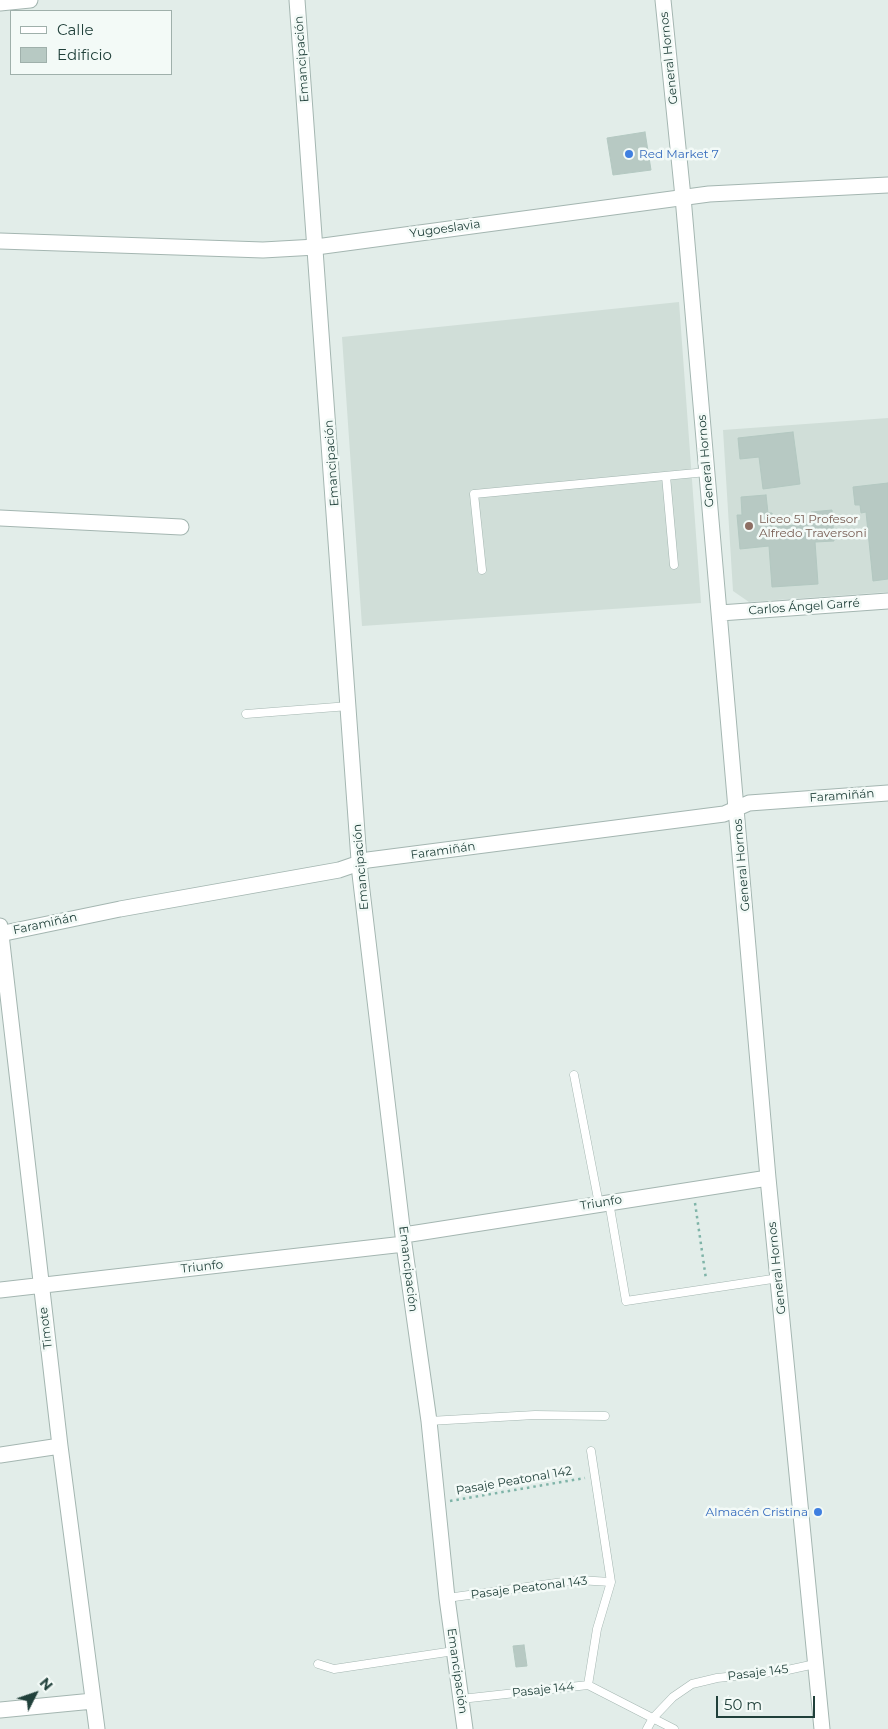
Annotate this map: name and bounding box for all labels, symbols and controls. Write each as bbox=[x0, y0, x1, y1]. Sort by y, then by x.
legend bbox=[10, 10, 172, 75]
street label: General Hornos bbox=[657, 11, 681, 105]
street label: Emancipación bbox=[292, 15, 312, 103]
text: Calle bbox=[57, 20, 94, 39]
text: Edificio bbox=[57, 45, 112, 64]
place label: Red Market 7 bbox=[639, 147, 719, 161]
marker: Red Market 7 bbox=[623, 148, 635, 160]
street label: Yugoeslavia bbox=[409, 217, 481, 241]
street label: General Hornos bbox=[695, 414, 717, 508]
street label: Emancipación bbox=[322, 419, 342, 507]
place label: Liceo 51 Profesor Alfredo Traversoni bbox=[759, 512, 867, 540]
marker: Liceo 51 Profesor Alfredo Traversoni bbox=[743, 520, 755, 532]
street label: Carlos Ángel Garré bbox=[748, 596, 860, 618]
street label: Faramiñán bbox=[809, 787, 875, 805]
street label: General Hornos bbox=[731, 818, 753, 912]
street label: Emancipación bbox=[350, 823, 372, 911]
street label: Faramiñán bbox=[410, 839, 476, 863]
street label: Faramiñán bbox=[12, 910, 78, 938]
street label: Triunfo bbox=[579, 1193, 623, 1213]
street label: General Hornos bbox=[765, 1221, 789, 1315]
street label: Emancipación bbox=[396, 1225, 420, 1313]
street label: Triunfo bbox=[180, 1258, 224, 1276]
street label: Timote bbox=[36, 1306, 56, 1350]
street label: Pasaje Peatonal 142 bbox=[455, 1464, 573, 1498]
place label: Almacén Cristina bbox=[706, 1505, 808, 1519]
marker: Almacén Cristina bbox=[812, 1506, 824, 1518]
street label: Pasaje Peatonal 143 bbox=[470, 1574, 588, 1602]
street label: Emancipación bbox=[444, 1627, 470, 1715]
street label: Pasaje 145 bbox=[727, 1662, 789, 1684]
north arrow bbox=[10, 1669, 60, 1719]
text: N bbox=[36, 1674, 57, 1694]
street label: Pasaje 144 bbox=[511, 1680, 575, 1700]
scale bar bbox=[718, 1686, 817, 1718]
text: 50 m bbox=[724, 1695, 762, 1714]

